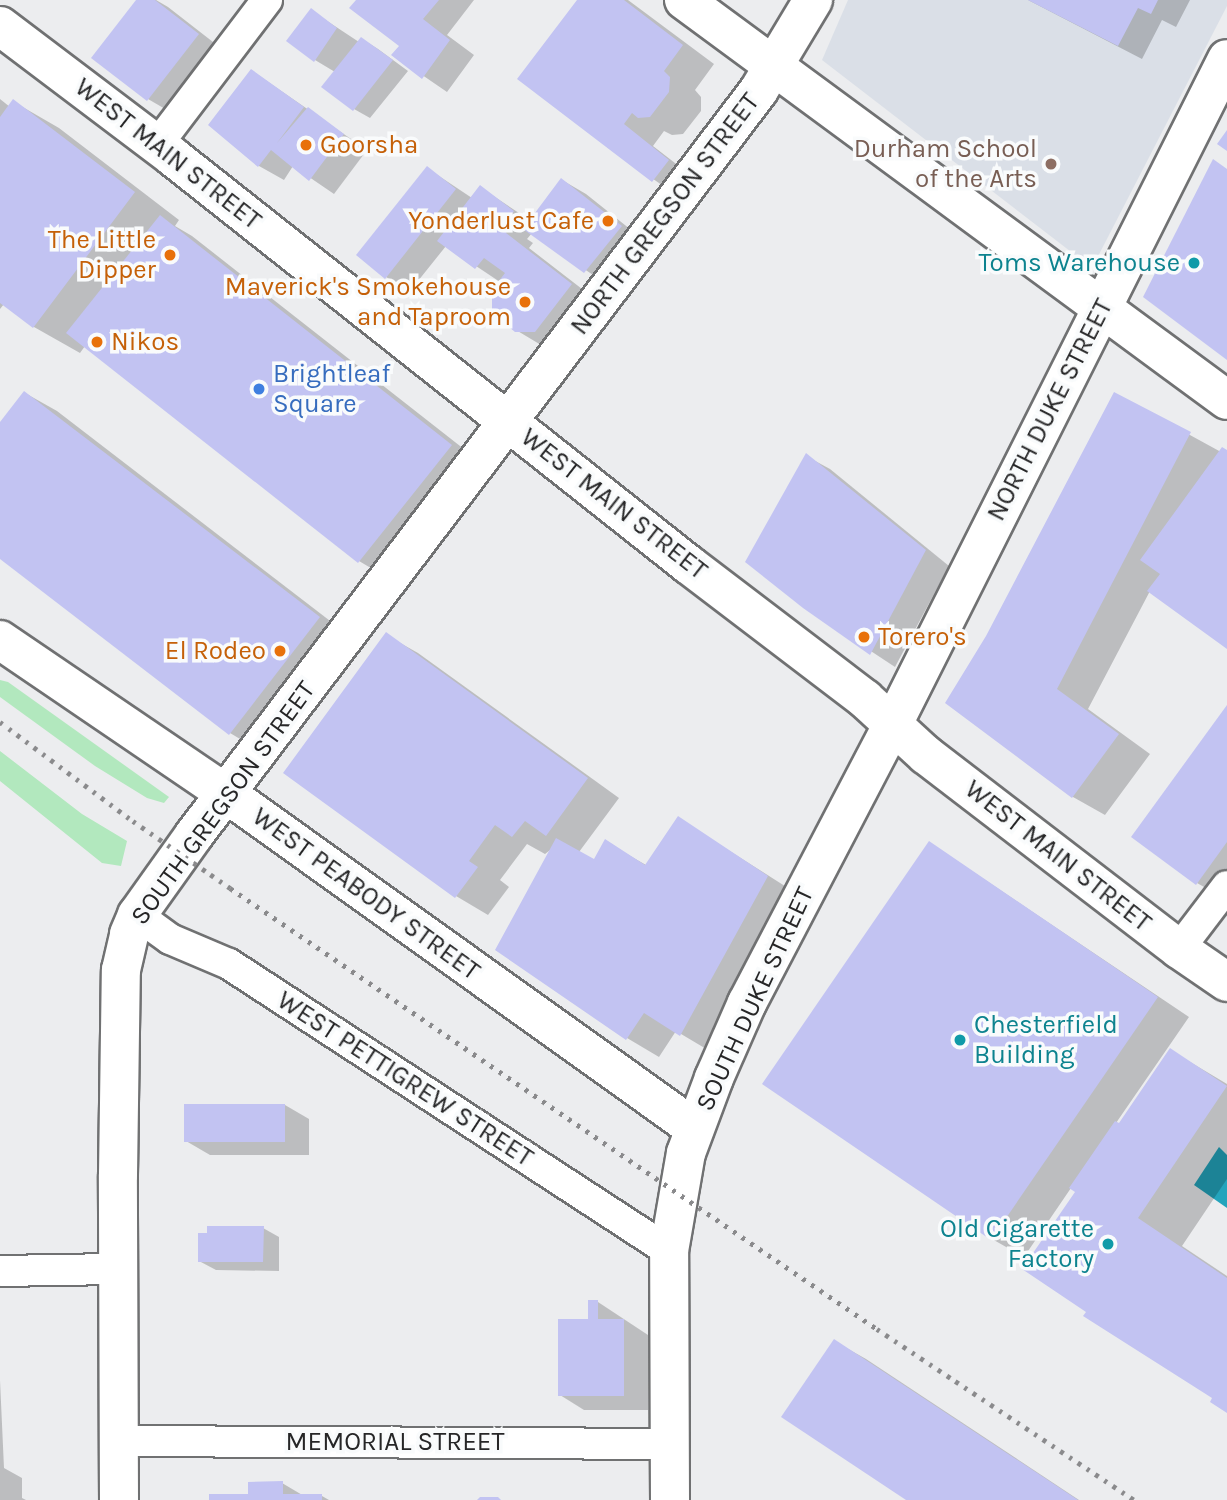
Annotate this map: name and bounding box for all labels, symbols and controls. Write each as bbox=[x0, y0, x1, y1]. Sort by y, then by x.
street label: WEST MAIN STREET bbox=[69, 72, 267, 236]
street label: NORTH GREGSON STREET bbox=[564, 87, 766, 341]
place label: Goorsha bbox=[320, 129, 418, 161]
place label: Durham School of the Arts bbox=[854, 133, 1037, 194]
marker: Goorsha bbox=[298, 137, 314, 153]
marker: Durham School of the Arts bbox=[1043, 156, 1059, 172]
place label: Yonderlust Cafe bbox=[408, 205, 594, 237]
marker: Yonderlust Cafe bbox=[600, 213, 616, 229]
place label: The Little Dipper bbox=[48, 224, 156, 286]
marker: The Little Dipper bbox=[162, 247, 178, 263]
place label: Toms Warehouse bbox=[979, 247, 1180, 279]
marker: Toms Warehouse bbox=[1186, 255, 1202, 271]
place label: Maverick's Smokehouse and Taproom bbox=[225, 271, 511, 332]
marker: Maverick's Smokehouse and Taproom bbox=[517, 294, 533, 310]
street label: NORTH DUKE STREET bbox=[981, 294, 1119, 526]
place label: Nikos bbox=[111, 326, 179, 358]
marker: Nikos bbox=[89, 334, 105, 350]
place label: Brightleaf Square bbox=[273, 358, 390, 420]
marker: Brightleaf Square bbox=[251, 381, 267, 397]
street label: WEST MAIN STREET bbox=[515, 422, 713, 586]
place label: Torero's bbox=[878, 621, 967, 653]
marker: Torero's bbox=[856, 629, 872, 645]
place label: El Rodeo bbox=[165, 635, 266, 667]
marker: El Rodeo bbox=[272, 643, 288, 659]
street label: SOUTH GREGSON STREET bbox=[124, 675, 322, 931]
street label: WEST MAIN STREET bbox=[959, 774, 1157, 938]
street label: WEST PEABODY STREET bbox=[246, 801, 486, 987]
street label: SOUTH DUKE STREET bbox=[689, 882, 821, 1116]
street label: WEST PETTIGREW STREET bbox=[271, 985, 539, 1173]
place label: Chesterfield Building bbox=[974, 1009, 1118, 1070]
marker: Chesterfield Building bbox=[952, 1032, 968, 1048]
place label: Old Cigarette Factory bbox=[940, 1213, 1094, 1274]
marker: Old Cigarette Factory bbox=[1100, 1236, 1116, 1252]
street label: MEMORIAL STREET bbox=[286, 1426, 504, 1458]

